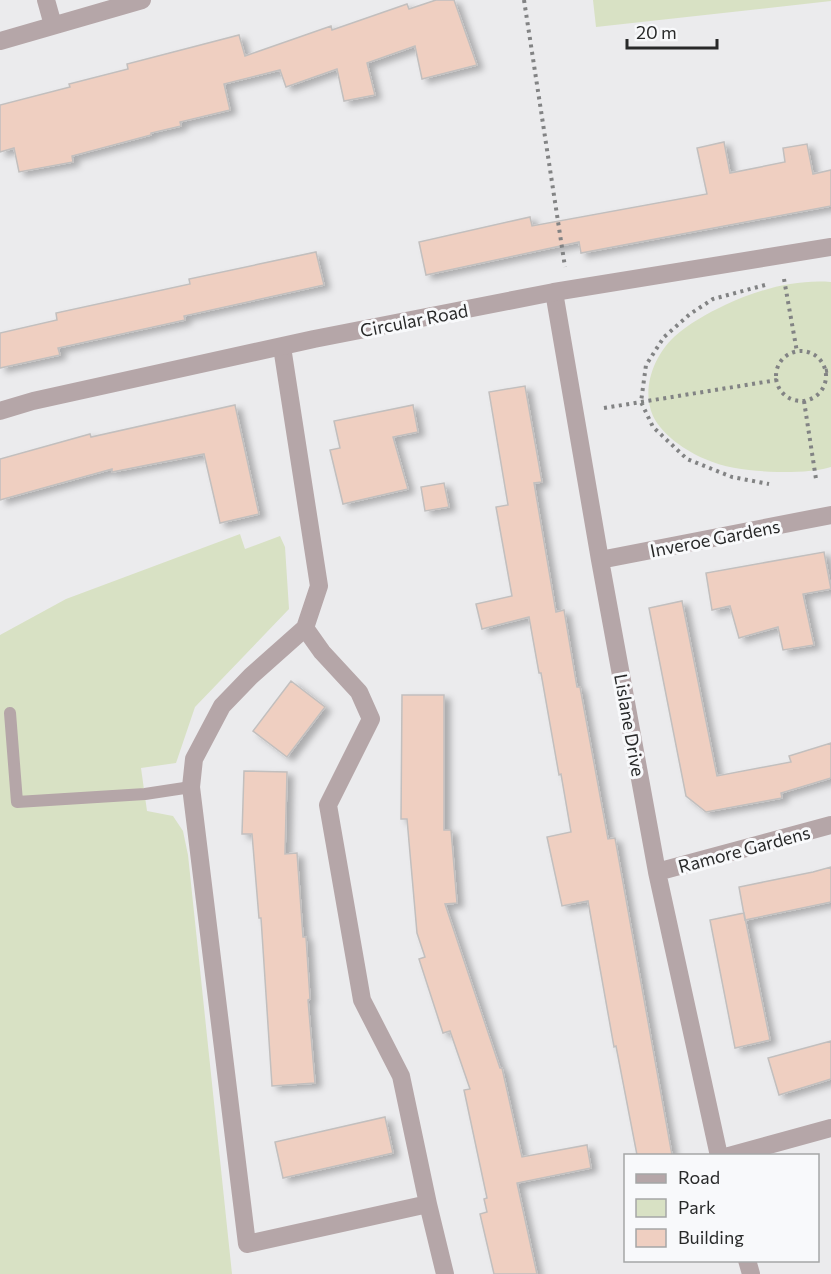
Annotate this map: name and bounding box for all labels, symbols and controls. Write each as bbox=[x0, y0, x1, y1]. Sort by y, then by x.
scale bar bbox=[627, 12, 717, 50]
text: 20 m bbox=[636, 21, 677, 43]
street label: Circular Road bbox=[358, 299, 470, 341]
street label: Inveroe Gardens bbox=[648, 515, 782, 561]
street label: Lislane Drive bbox=[610, 672, 650, 778]
street label: Ramore Gardens bbox=[676, 821, 812, 877]
legend bbox=[624, 1154, 819, 1262]
text: Road bbox=[678, 1166, 720, 1188]
text: Park bbox=[678, 1196, 716, 1218]
text: Building bbox=[678, 1226, 744, 1248]

